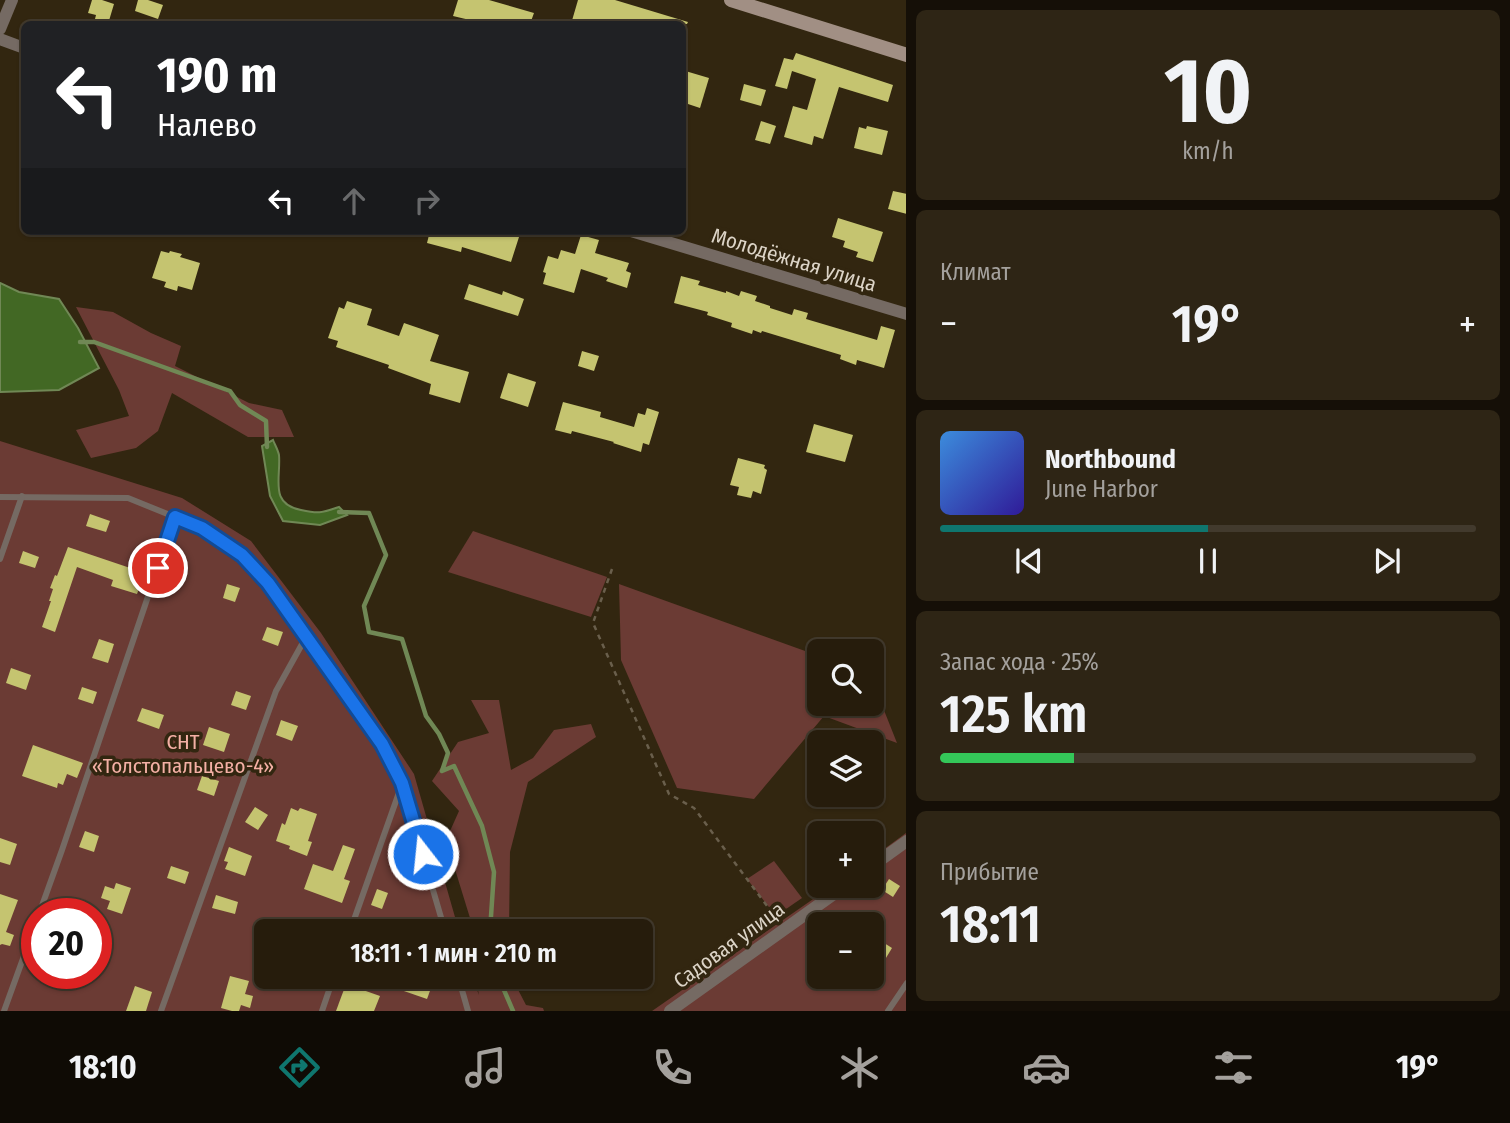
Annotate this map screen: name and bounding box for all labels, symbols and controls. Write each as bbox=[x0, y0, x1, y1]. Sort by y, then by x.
text: 10 bbox=[1164, 37, 1252, 146]
text: 190 m bbox=[157, 46, 277, 105]
icon: left bbox=[42, 49, 133, 140]
text: Налево bbox=[157, 106, 257, 144]
text: km/h bbox=[1182, 137, 1234, 165]
icon: left bbox=[262, 182, 300, 220]
icon: ahead bbox=[335, 182, 373, 220]
icon: right bbox=[408, 182, 446, 220]
street label: Молодёжная улица bbox=[708, 223, 880, 297]
text: Климат bbox=[940, 258, 1011, 286]
text: 19° bbox=[1172, 293, 1244, 356]
text: − bbox=[940, 301, 957, 347]
text: + bbox=[1459, 301, 1476, 347]
text: Northbound bbox=[1045, 444, 1176, 475]
text: June Harbor bbox=[1045, 475, 1158, 503]
pin bbox=[128, 538, 188, 598]
icon: previous bbox=[1010, 542, 1048, 580]
icon: pause bbox=[1189, 542, 1227, 580]
icon: next bbox=[1368, 542, 1406, 580]
icon: arrive bbox=[139, 549, 177, 587]
map controls bbox=[807, 639, 884, 989]
button: search bbox=[807, 639, 884, 716]
text: Запас хода · 25% bbox=[940, 648, 1099, 676]
text: 125 km bbox=[940, 683, 1087, 746]
park label: СНТ «Толстопальцево-4» bbox=[92, 729, 274, 779]
button: layers bbox=[807, 730, 884, 807]
position arrow bbox=[386, 817, 460, 891]
button: + bbox=[807, 821, 884, 898]
text: Прибытие bbox=[940, 858, 1039, 886]
text: 18:11 bbox=[940, 893, 1041, 956]
street label: Садовая улица bbox=[668, 896, 790, 994]
speed limit sign: 20 bbox=[21, 898, 112, 989]
button: − bbox=[807, 912, 884, 989]
text: 18:11 · 1 мин · 210 m bbox=[350, 938, 557, 969]
icon: directions bbox=[275, 1043, 324, 1092]
icon: music bbox=[461, 1043, 510, 1092]
icon: phone bbox=[648, 1043, 697, 1092]
icon: climate bbox=[835, 1043, 884, 1092]
icon: car bbox=[1022, 1043, 1071, 1092]
icon: filters bbox=[1209, 1043, 1258, 1092]
text: 18:10 bbox=[69, 1048, 137, 1086]
text: 19° bbox=[1396, 1048, 1441, 1086]

